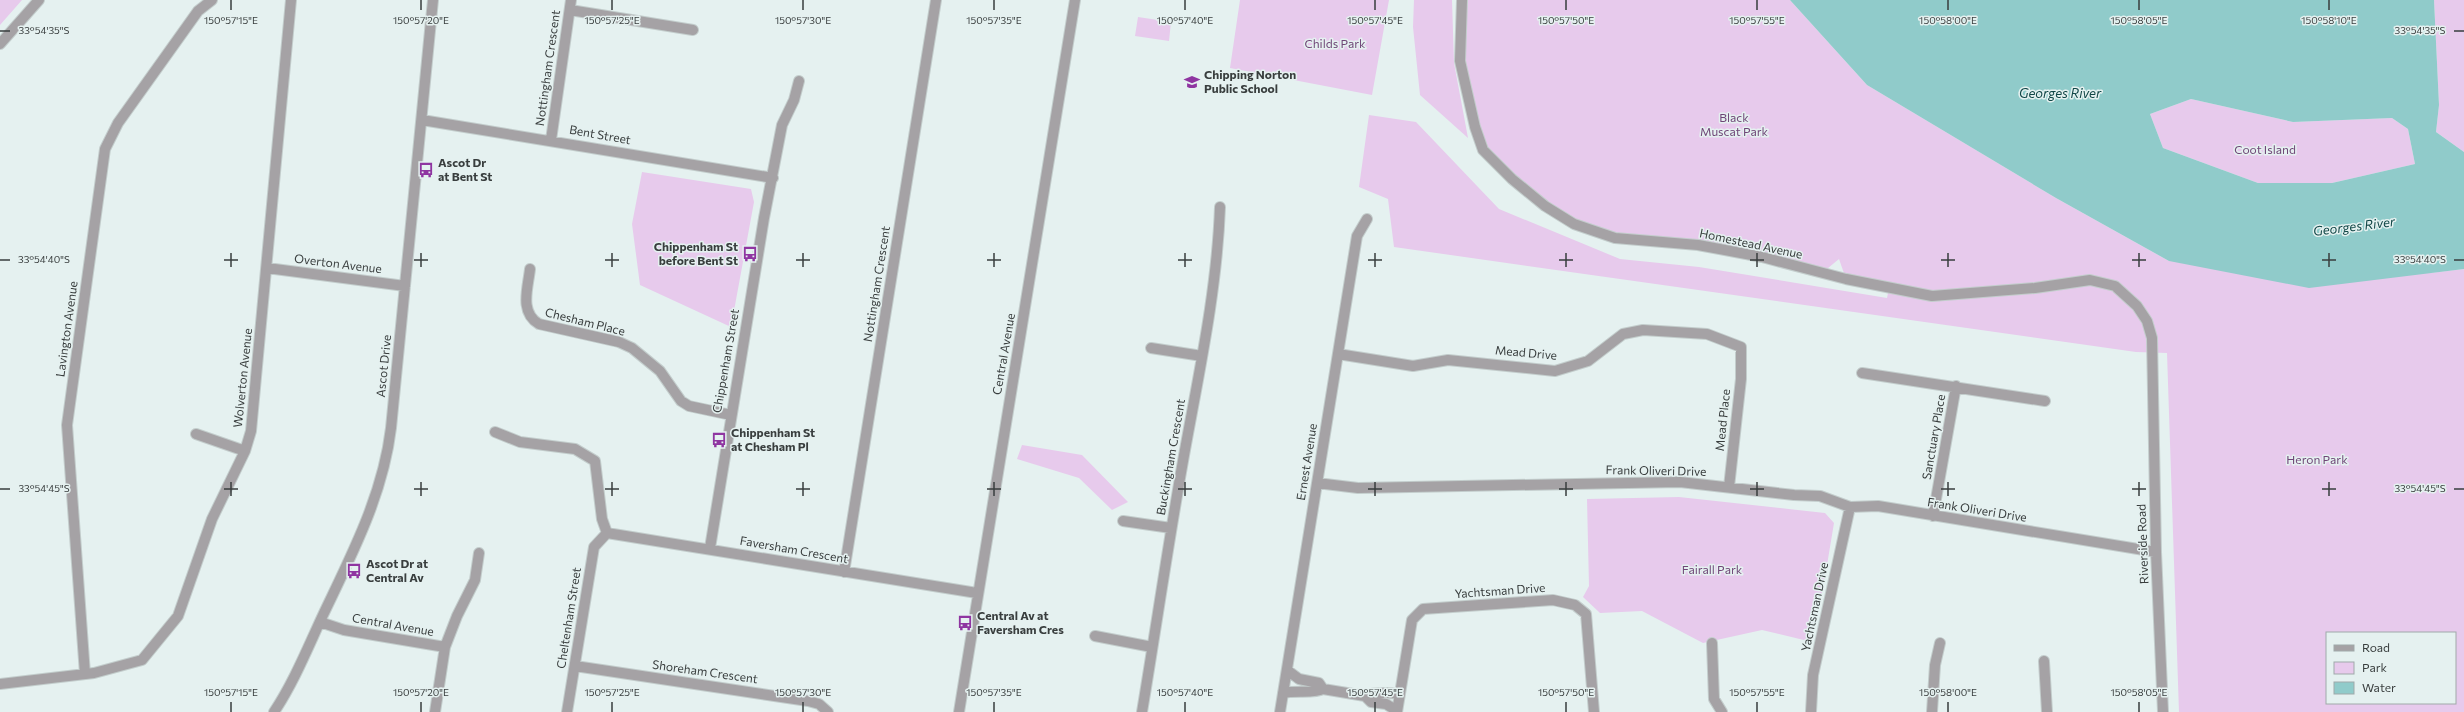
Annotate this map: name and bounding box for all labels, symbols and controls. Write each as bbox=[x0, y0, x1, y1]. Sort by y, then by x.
street label: Nottingham Crescent bbox=[532, 9, 562, 127]
text: 150°57'15"E bbox=[204, 14, 258, 26]
text: 150°57'20"E bbox=[393, 14, 449, 26]
text: 150°57'25"E bbox=[584, 14, 640, 26]
text: 150°57'30"E bbox=[775, 14, 831, 26]
text: 150°57'35"E bbox=[966, 14, 1022, 26]
text: 150°57'40"E bbox=[1157, 14, 1213, 26]
text: 150°57'45"E bbox=[1347, 14, 1403, 26]
text: 150°57'50"E bbox=[1538, 14, 1594, 26]
text: 150°57'55"E bbox=[1729, 14, 1785, 26]
text: 150°58'00"E bbox=[1919, 14, 1977, 26]
text: 150°58'05"E bbox=[2111, 14, 2168, 26]
text: 150°58'10"E bbox=[2301, 14, 2357, 26]
text: 33°54'35"S bbox=[19, 24, 70, 36]
text: 33°54'35"S bbox=[2395, 24, 2446, 36]
park label: Childs Park bbox=[1304, 36, 1366, 50]
place label: Chipping Norton Public School bbox=[1204, 67, 1296, 95]
school or university icon: Chipping Norton Public School bbox=[1183, 73, 1201, 91]
water label: Georges River bbox=[2019, 85, 2102, 101]
park label: Black Muscat Park bbox=[1700, 110, 1769, 138]
street label: Bent Street bbox=[568, 122, 632, 146]
park label: Coot Island bbox=[2234, 142, 2296, 156]
place label: Ascot Dr at Bent St bbox=[438, 155, 492, 183]
bus stop icon: Ascot Dr at Bent St bbox=[417, 161, 435, 179]
water label: Georges River bbox=[2312, 213, 2397, 239]
street label: Nottingham Crescent bbox=[860, 225, 892, 343]
street label: Homestead Avenue bbox=[1698, 225, 1804, 261]
place label: Chippenham St before Bent St bbox=[654, 239, 738, 267]
bus stop icon: Chippenham St before Bent St bbox=[741, 245, 759, 263]
street label: Overton Avenue bbox=[294, 251, 383, 275]
text: 33°54'40"S bbox=[18, 253, 70, 265]
text: 33°54'40"S bbox=[2394, 253, 2446, 265]
street label: Lavington Avenue bbox=[52, 280, 80, 378]
street label: Chesham Place bbox=[544, 304, 627, 338]
street label: Chippenham Street bbox=[709, 308, 741, 414]
street label: Central Avenue bbox=[989, 312, 1017, 396]
street label: Wolverton Avenue bbox=[230, 327, 254, 428]
street label: Ascot Drive bbox=[373, 334, 393, 398]
street label: Mead Drive bbox=[1494, 342, 1558, 362]
street label: Mead Place bbox=[1712, 388, 1732, 452]
street label: Sanctuary Place bbox=[1919, 393, 1947, 481]
street label: Buckingham Crescent bbox=[1153, 397, 1187, 516]
street label: Ernest Avenue bbox=[1293, 422, 1319, 501]
place label: Chippenham St at Chesham Pl bbox=[731, 425, 815, 453]
bus stop icon: Chippenham St at Chesham Pl bbox=[710, 431, 728, 449]
park label: Heron Park bbox=[2286, 452, 2348, 466]
street label: Frank Oliveri Drive bbox=[1606, 462, 1706, 478]
text: 33°54'45"S bbox=[18, 482, 70, 494]
text: 33°54'45"S bbox=[2394, 482, 2446, 494]
street label: Frank Oliveri Drive bbox=[1926, 494, 2028, 524]
street label: Riverside Road bbox=[2134, 504, 2150, 584]
street label: Faversham Crescent bbox=[739, 533, 849, 565]
place label: Ascot Dr at Central Av bbox=[366, 556, 428, 584]
street label: Yachtsman Drive bbox=[1798, 561, 1830, 653]
bus stop icon: Ascot Dr at Central Av bbox=[345, 562, 363, 580]
park label: Fairall Park bbox=[1682, 562, 1743, 576]
street label: Cheltenham Street bbox=[553, 566, 583, 669]
street label: Yachtsman Drive bbox=[1454, 580, 1546, 600]
place label: Central Av at Faversham Cres bbox=[977, 608, 1064, 636]
street label: Central Avenue bbox=[351, 610, 435, 638]
bus stop icon: Central Av at Faversham Cres bbox=[956, 614, 974, 632]
legend bbox=[2326, 632, 2456, 704]
text: Road bbox=[2362, 640, 2390, 654]
street label: Shoreham Crescent bbox=[651, 657, 759, 685]
text: Park bbox=[2362, 660, 2388, 674]
text: Water bbox=[2362, 680, 2396, 694]
text: 150°57'15"E bbox=[204, 686, 258, 698]
text: 150°57'20"E bbox=[393, 686, 449, 698]
text: 150°57'25"E bbox=[584, 686, 640, 698]
text: 150°57'30"E bbox=[775, 686, 831, 698]
text: 150°57'35"E bbox=[966, 686, 1022, 698]
text: 150°57'40"E bbox=[1157, 686, 1213, 698]
text: 150°57'45"E bbox=[1347, 686, 1403, 698]
text: 150°57'50"E bbox=[1538, 686, 1594, 698]
text: 150°57'55"E bbox=[1729, 686, 1785, 698]
text: 150°58'00"E bbox=[1919, 686, 1977, 698]
text: 150°58'05"E bbox=[2111, 686, 2168, 698]

